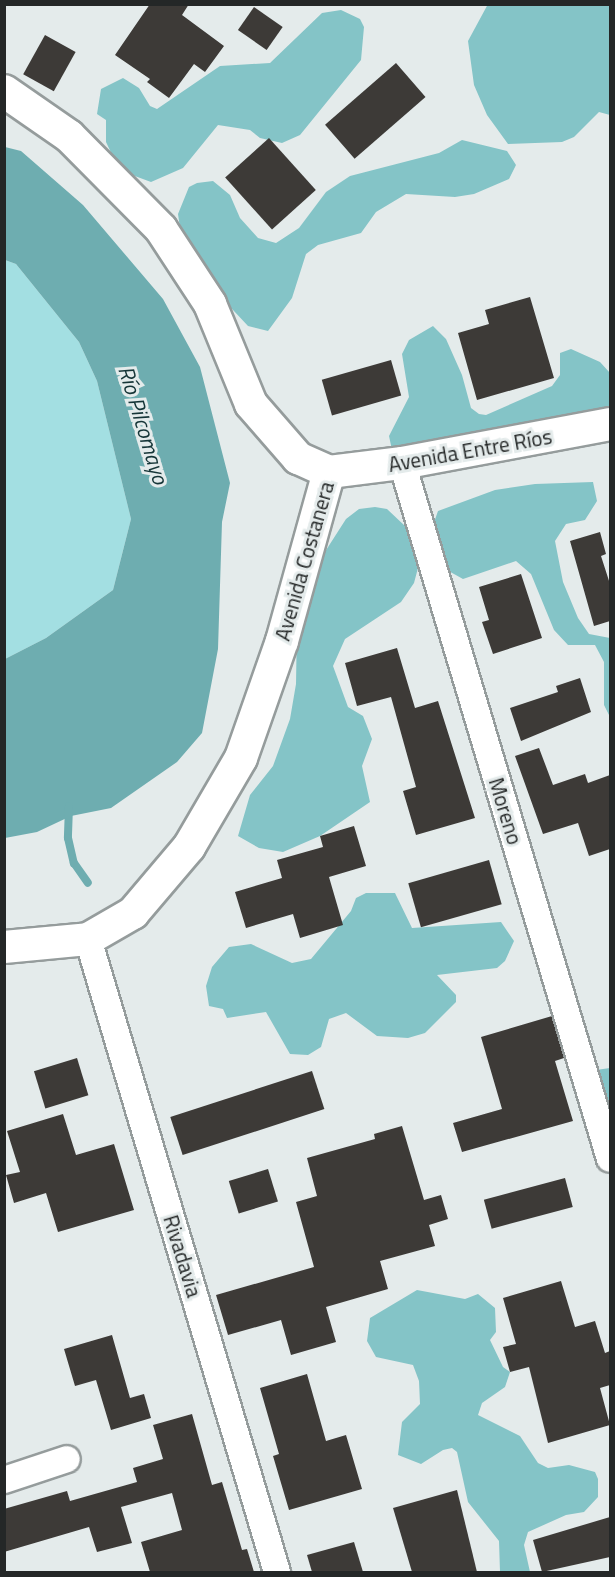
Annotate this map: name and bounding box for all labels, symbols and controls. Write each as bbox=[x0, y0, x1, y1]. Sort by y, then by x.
water label: Río Pilcomayo bbox=[113, 363, 173, 487]
street label: Avenida Entre Ríos bbox=[386, 423, 554, 477]
street label: Avenida Costanera bbox=[269, 479, 339, 643]
street label: Moreno bbox=[484, 774, 528, 848]
street label: Rivadavia bbox=[159, 1212, 207, 1300]

